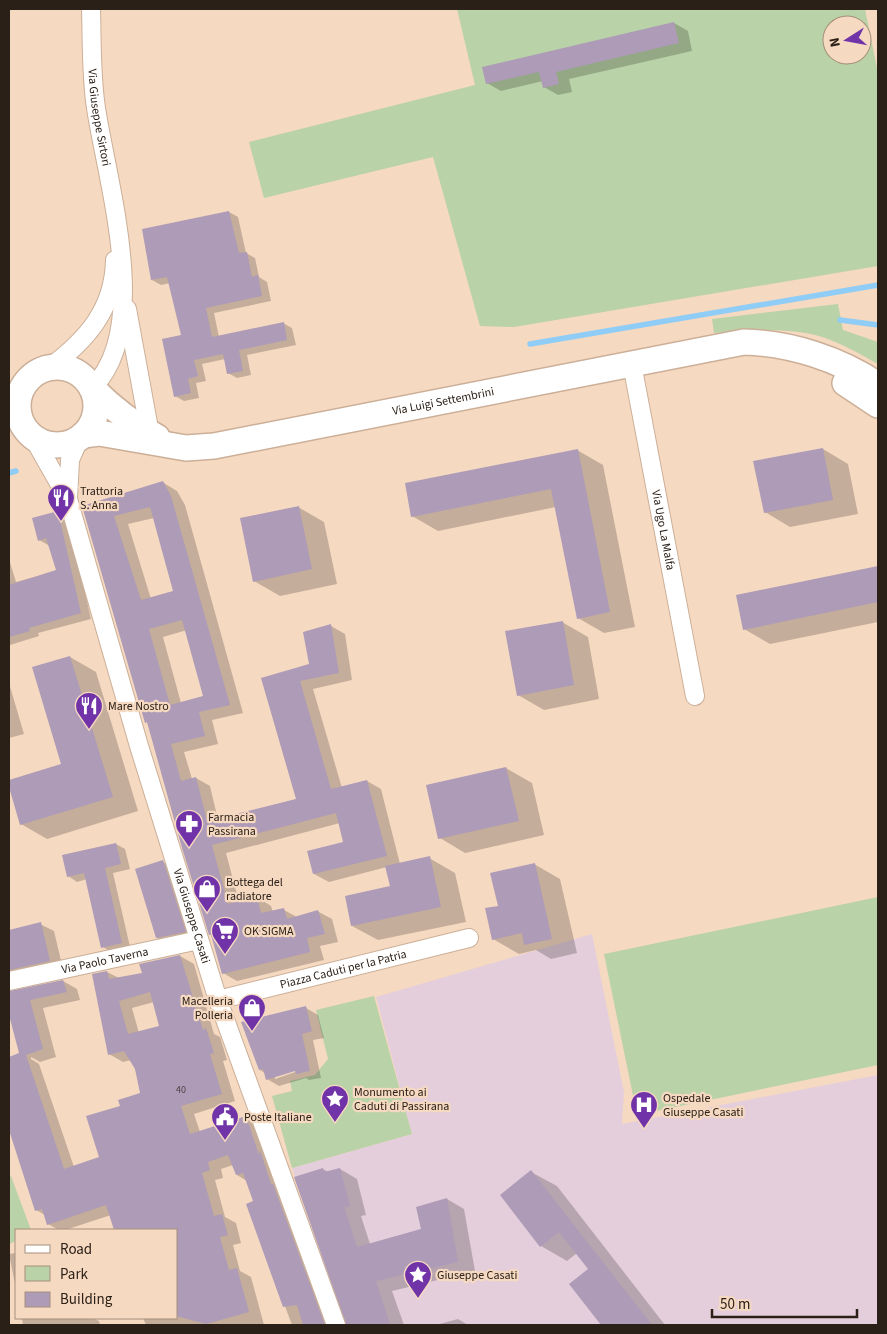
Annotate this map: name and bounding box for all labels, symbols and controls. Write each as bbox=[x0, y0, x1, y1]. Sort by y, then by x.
north arrow bbox=[822, 15, 872, 65]
text: N bbox=[825, 36, 846, 49]
street label: Via Giuseppe Sirtori bbox=[83, 68, 115, 168]
street label: Via Luigi Settembrini bbox=[391, 383, 496, 420]
restaurant icon: Trattoria S. Anna bbox=[46, 483, 76, 522]
place label: Trattoria S. Anna bbox=[80, 483, 123, 514]
street label: Via Ugo La Malfa bbox=[647, 488, 679, 572]
restaurant icon: Mare Nostro bbox=[74, 691, 104, 730]
place label: Mare Nostro bbox=[108, 698, 169, 715]
pharmacy icon: Farmacia Passirana bbox=[174, 809, 204, 848]
place label: Farmacia Passirana bbox=[208, 809, 256, 840]
street label: Via Giuseppe Casati bbox=[169, 867, 214, 966]
shop icon: Bottega del radiatore bbox=[192, 874, 222, 913]
place label: Bottega del radiatore bbox=[226, 874, 283, 905]
supermarket icon: OK SIGMA bbox=[210, 916, 240, 955]
place label: OK SIGMA bbox=[244, 923, 294, 940]
street label: Via Paolo Taverna bbox=[60, 943, 150, 978]
street label: Piazza Caduti per la Patria bbox=[278, 946, 408, 993]
place label: Macelleria Polleria bbox=[182, 993, 233, 1024]
shop icon: Macelleria Polleria bbox=[237, 993, 267, 1032]
house number: 40 bbox=[176, 1083, 186, 1097]
place icon: Monumento ai Caduti di Passirana bbox=[320, 1084, 350, 1123]
place label: Monumento ai Caduti di Passirana bbox=[354, 1084, 449, 1115]
hospital icon: Ospedale Giuseppe Casati bbox=[629, 1090, 659, 1129]
place label: Ospedale Giuseppe Casati bbox=[663, 1090, 743, 1121]
public building icon: Poste Italiane bbox=[210, 1102, 240, 1141]
place label: Poste Italiane bbox=[244, 1109, 312, 1126]
legend bbox=[15, 1229, 178, 1319]
text: Road bbox=[60, 1239, 92, 1260]
place icon: Giuseppe Casati bbox=[403, 1260, 433, 1299]
text: Park bbox=[60, 1264, 89, 1285]
place label: Giuseppe Casati bbox=[437, 1267, 517, 1284]
scale bar bbox=[712, 1286, 857, 1318]
text: Building bbox=[60, 1289, 113, 1310]
text: 50 m bbox=[720, 1294, 750, 1315]

